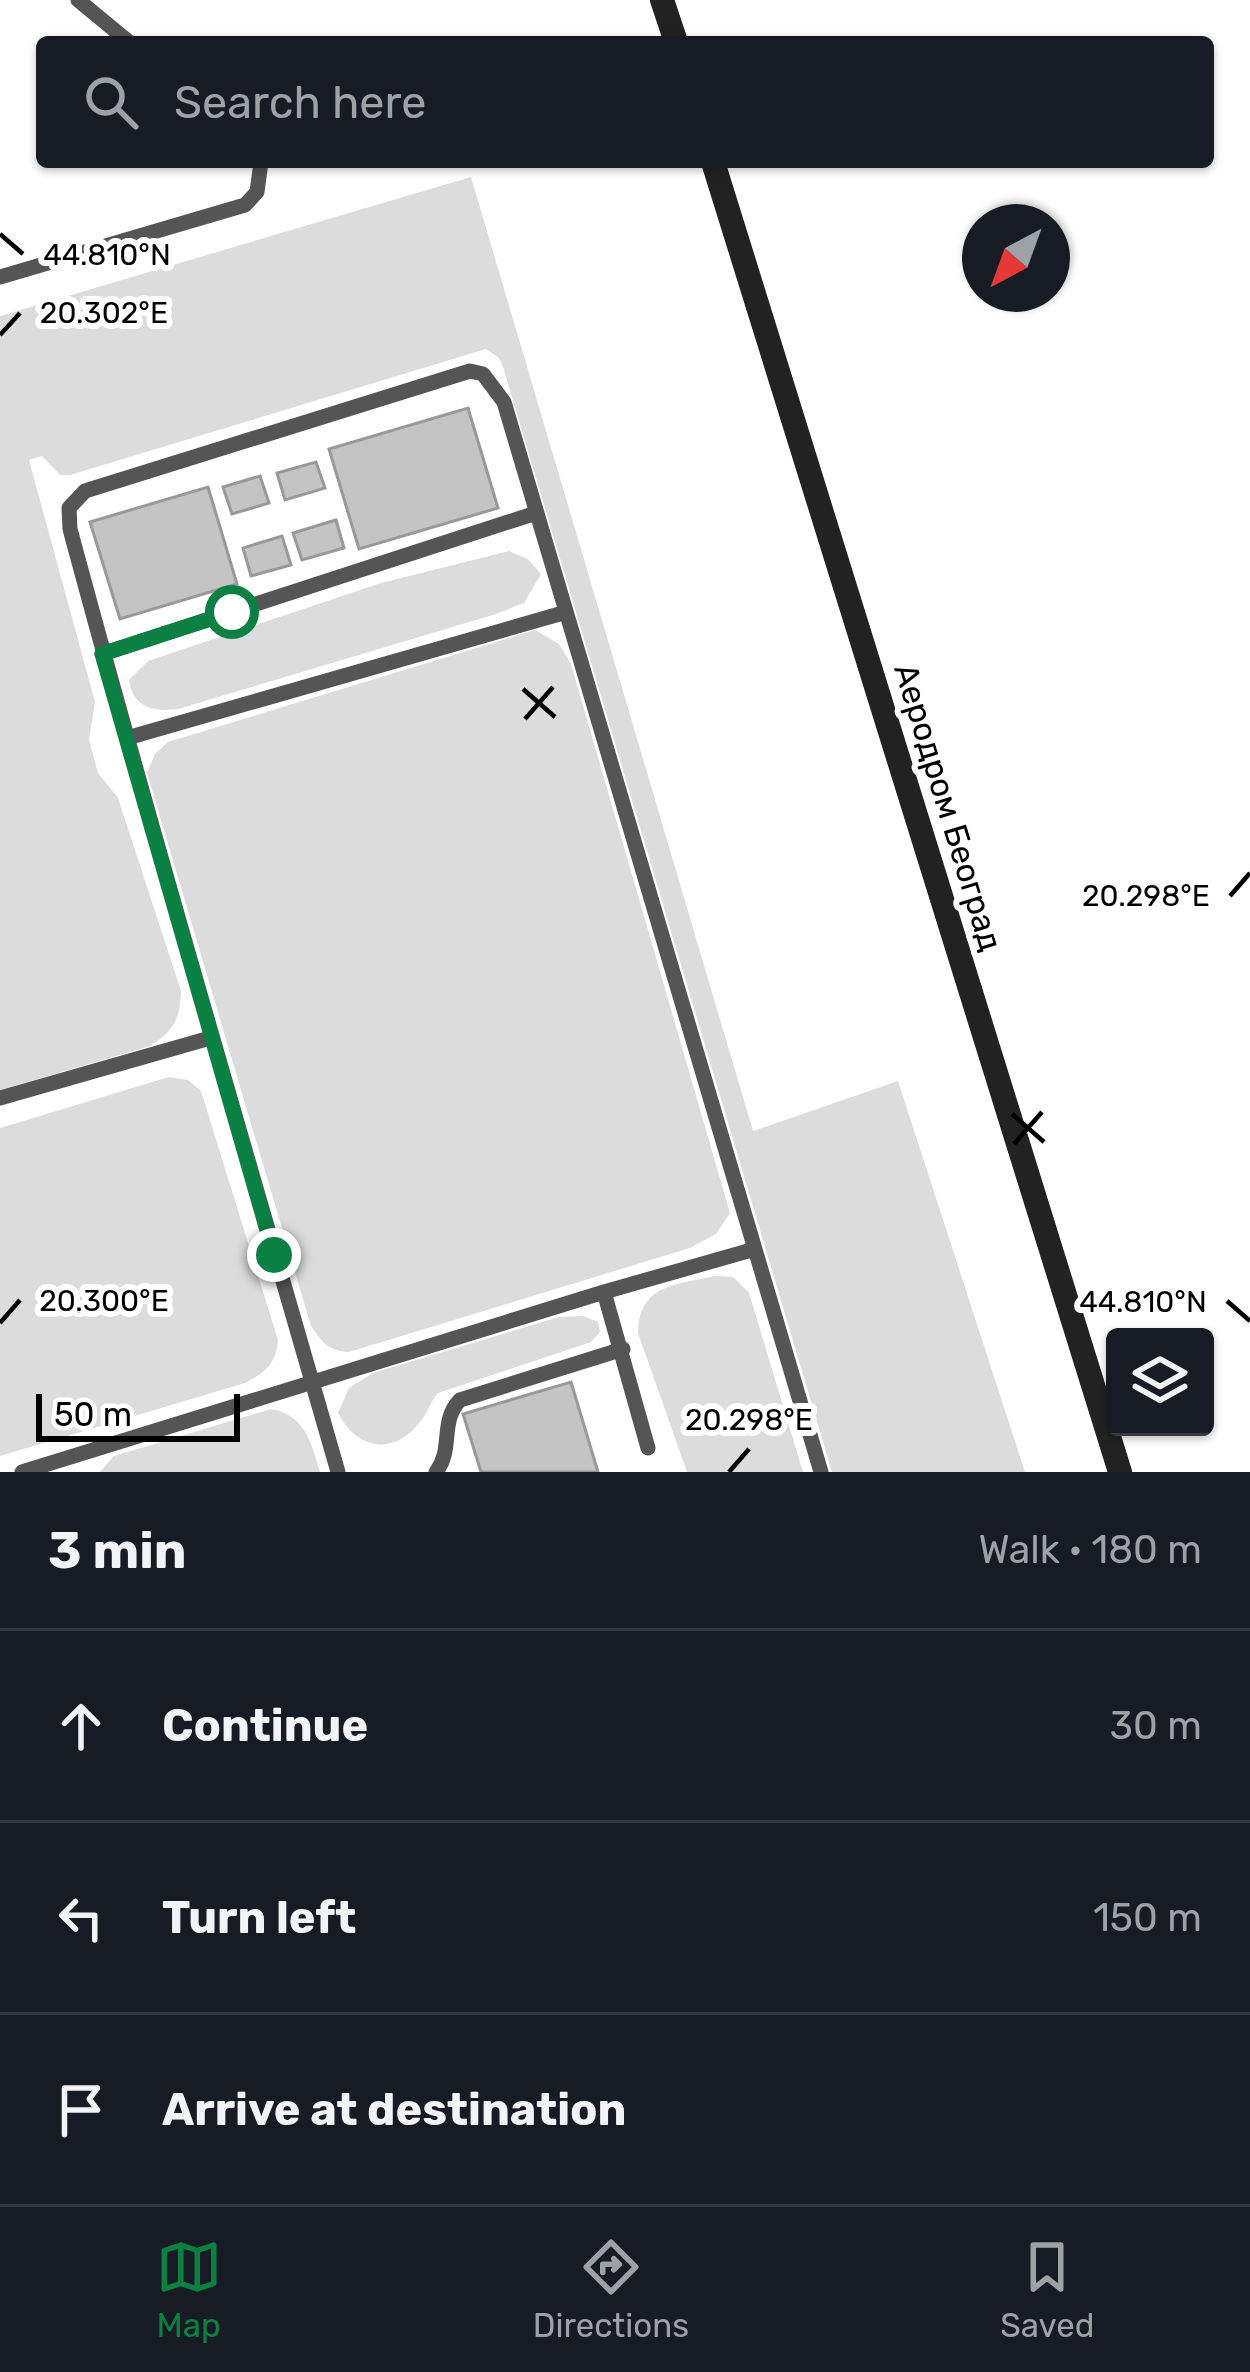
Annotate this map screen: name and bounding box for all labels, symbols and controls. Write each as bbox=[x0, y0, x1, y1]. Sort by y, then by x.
search box bbox=[36, 36, 1214, 168]
icon: search bbox=[78, 69, 144, 135]
text: Search here bbox=[174, 76, 426, 129]
north arrow bbox=[962, 204, 1070, 312]
text: 44.810°N bbox=[43, 237, 171, 273]
text: 20.302°E bbox=[40, 295, 168, 331]
route start bbox=[205, 585, 259, 639]
street label: Аеродром Београд bbox=[886, 659, 1011, 956]
text: 20.298°E bbox=[1082, 878, 1210, 914]
route end bbox=[247, 1228, 301, 1282]
text: 20.300°E bbox=[39, 1283, 169, 1319]
text: 44.810°N bbox=[1079, 1284, 1207, 1320]
map controls bbox=[1106, 1328, 1214, 1436]
button: layers bbox=[1106, 1328, 1214, 1436]
scale bar bbox=[36, 1388, 240, 1441]
text: 50 m bbox=[54, 1395, 132, 1434]
text: 20.298°E bbox=[685, 1402, 813, 1438]
text: 3 min bbox=[48, 1520, 187, 1581]
text: Walk · 180 m bbox=[978, 1527, 1202, 1573]
icon: ahead bbox=[48, 1693, 114, 1759]
text: Continue bbox=[162, 1699, 368, 1752]
text: 30 m bbox=[1110, 1703, 1202, 1749]
icon: left bbox=[48, 1885, 114, 1951]
text: Turn left bbox=[162, 1891, 356, 1944]
text: 150 m bbox=[1093, 1895, 1202, 1941]
icon: arrive bbox=[48, 2077, 114, 2143]
text: Arrive at destination bbox=[162, 2083, 627, 2136]
tab: Map bbox=[156, 2234, 222, 2345]
tab: Directions bbox=[533, 2234, 689, 2345]
tab: Saved bbox=[1000, 2234, 1094, 2345]

